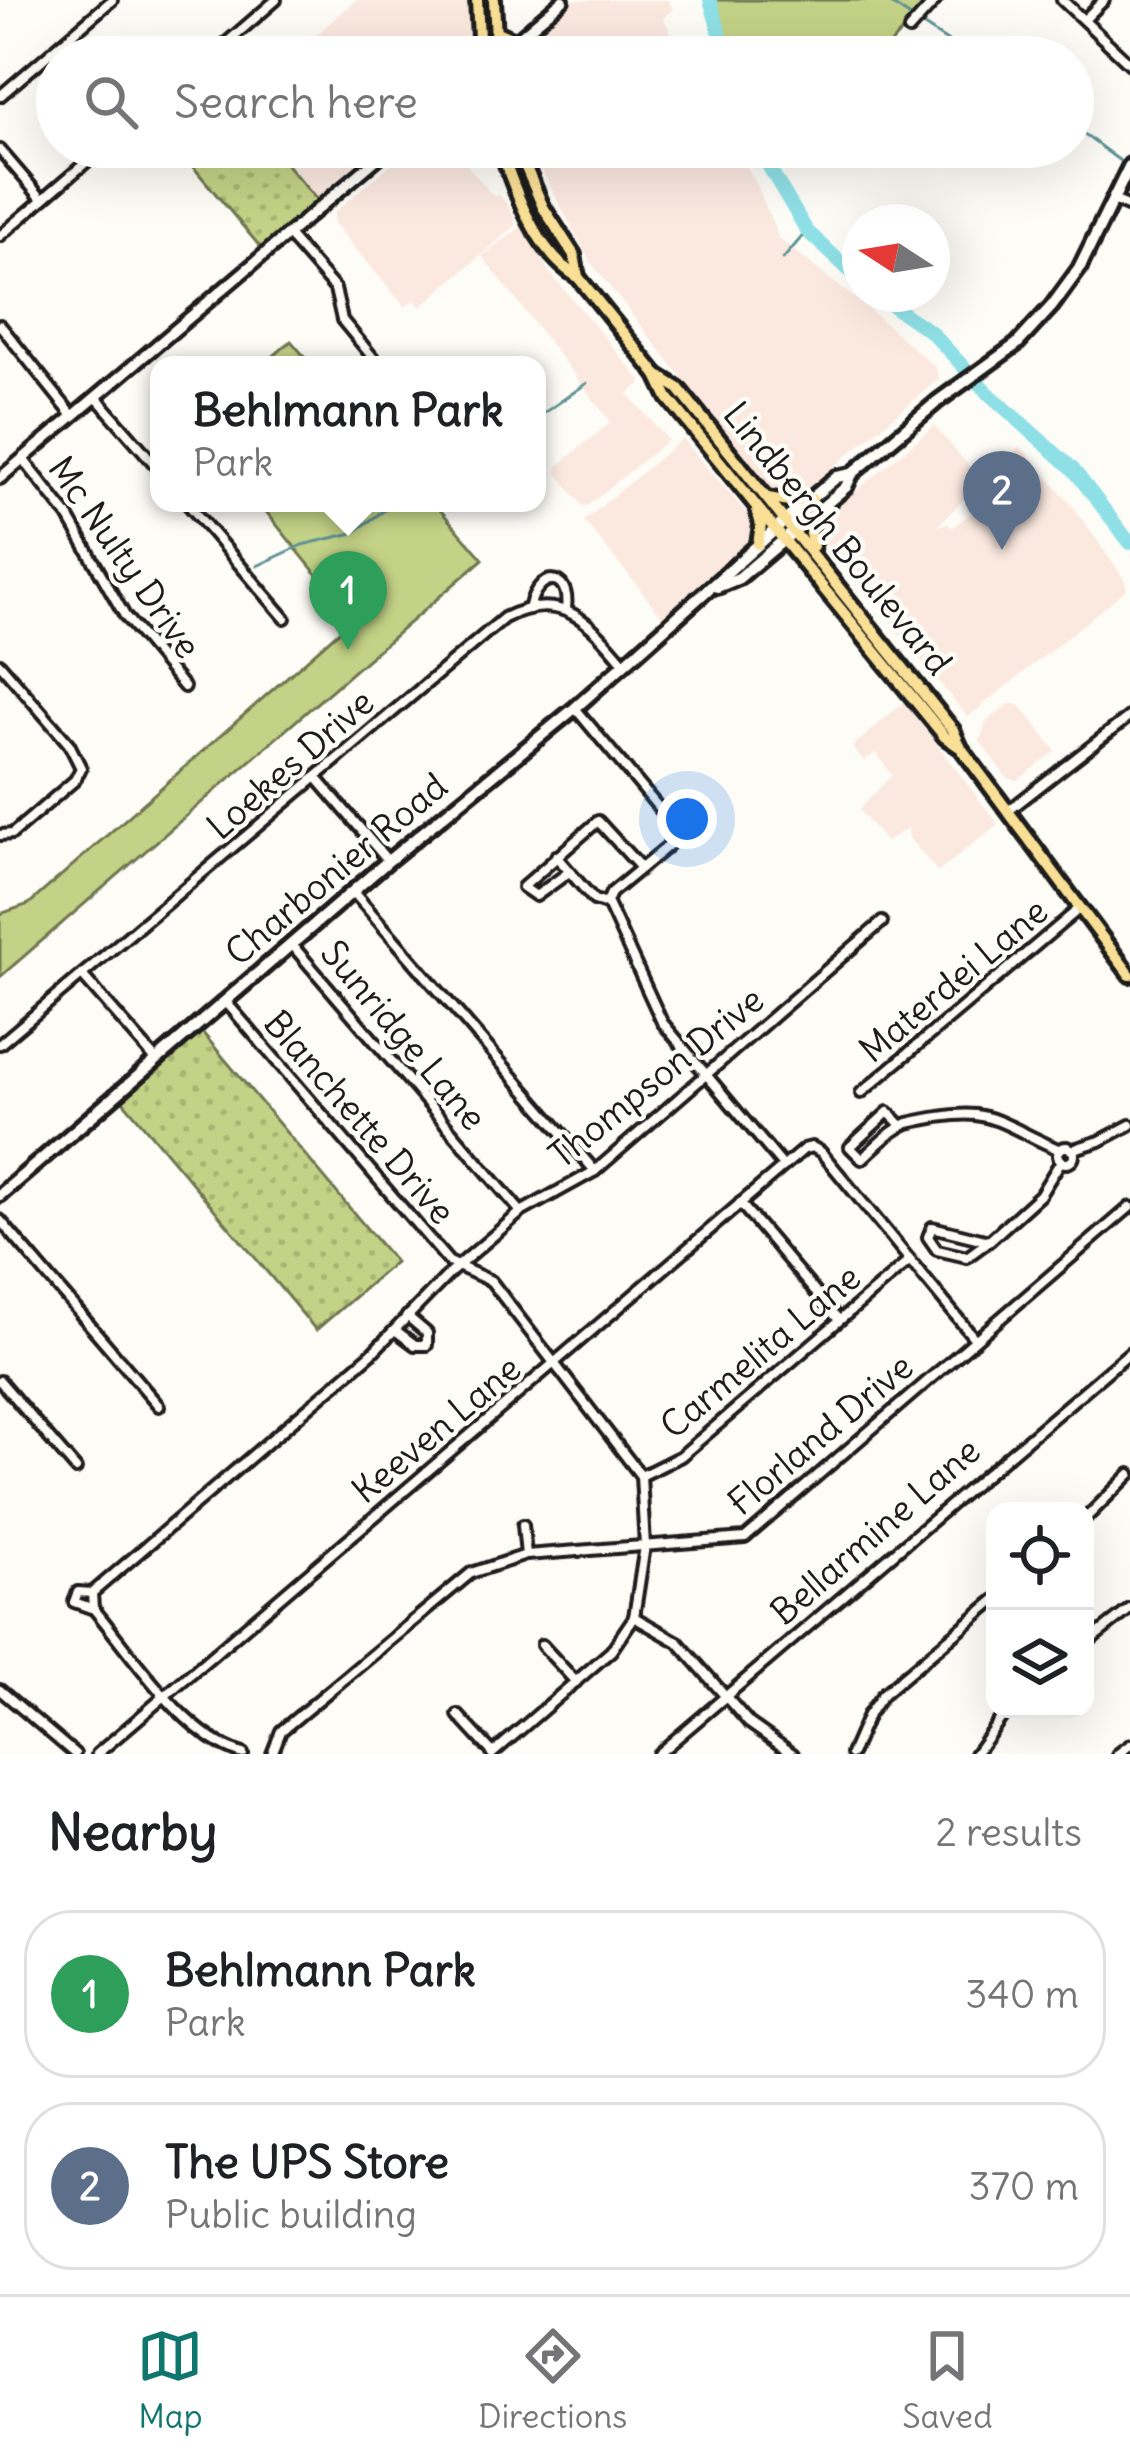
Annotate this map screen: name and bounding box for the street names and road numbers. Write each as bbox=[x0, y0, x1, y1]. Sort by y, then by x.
street label: Lindbergh Boulevard bbox=[714, 393, 962, 684]
street label: Mc Nulty Drive bbox=[39, 448, 211, 667]
street label: Loekes Drive bbox=[198, 680, 383, 849]
street label: Charbonier Road bbox=[216, 764, 456, 975]
street label: Materdei Lane bbox=[850, 889, 1057, 1072]
street label: Sunridge Lane bbox=[311, 931, 496, 1139]
street label: Thompson Drive bbox=[540, 977, 773, 1178]
street label: Blanchette Drive bbox=[255, 1001, 465, 1233]
street label: Carmelita Lane bbox=[651, 1255, 869, 1448]
street label: Florland Drive bbox=[719, 1344, 922, 1525]
street label: Keeven Lane bbox=[343, 1346, 530, 1513]
street label: Bellarmine Lane bbox=[761, 1428, 989, 1635]

